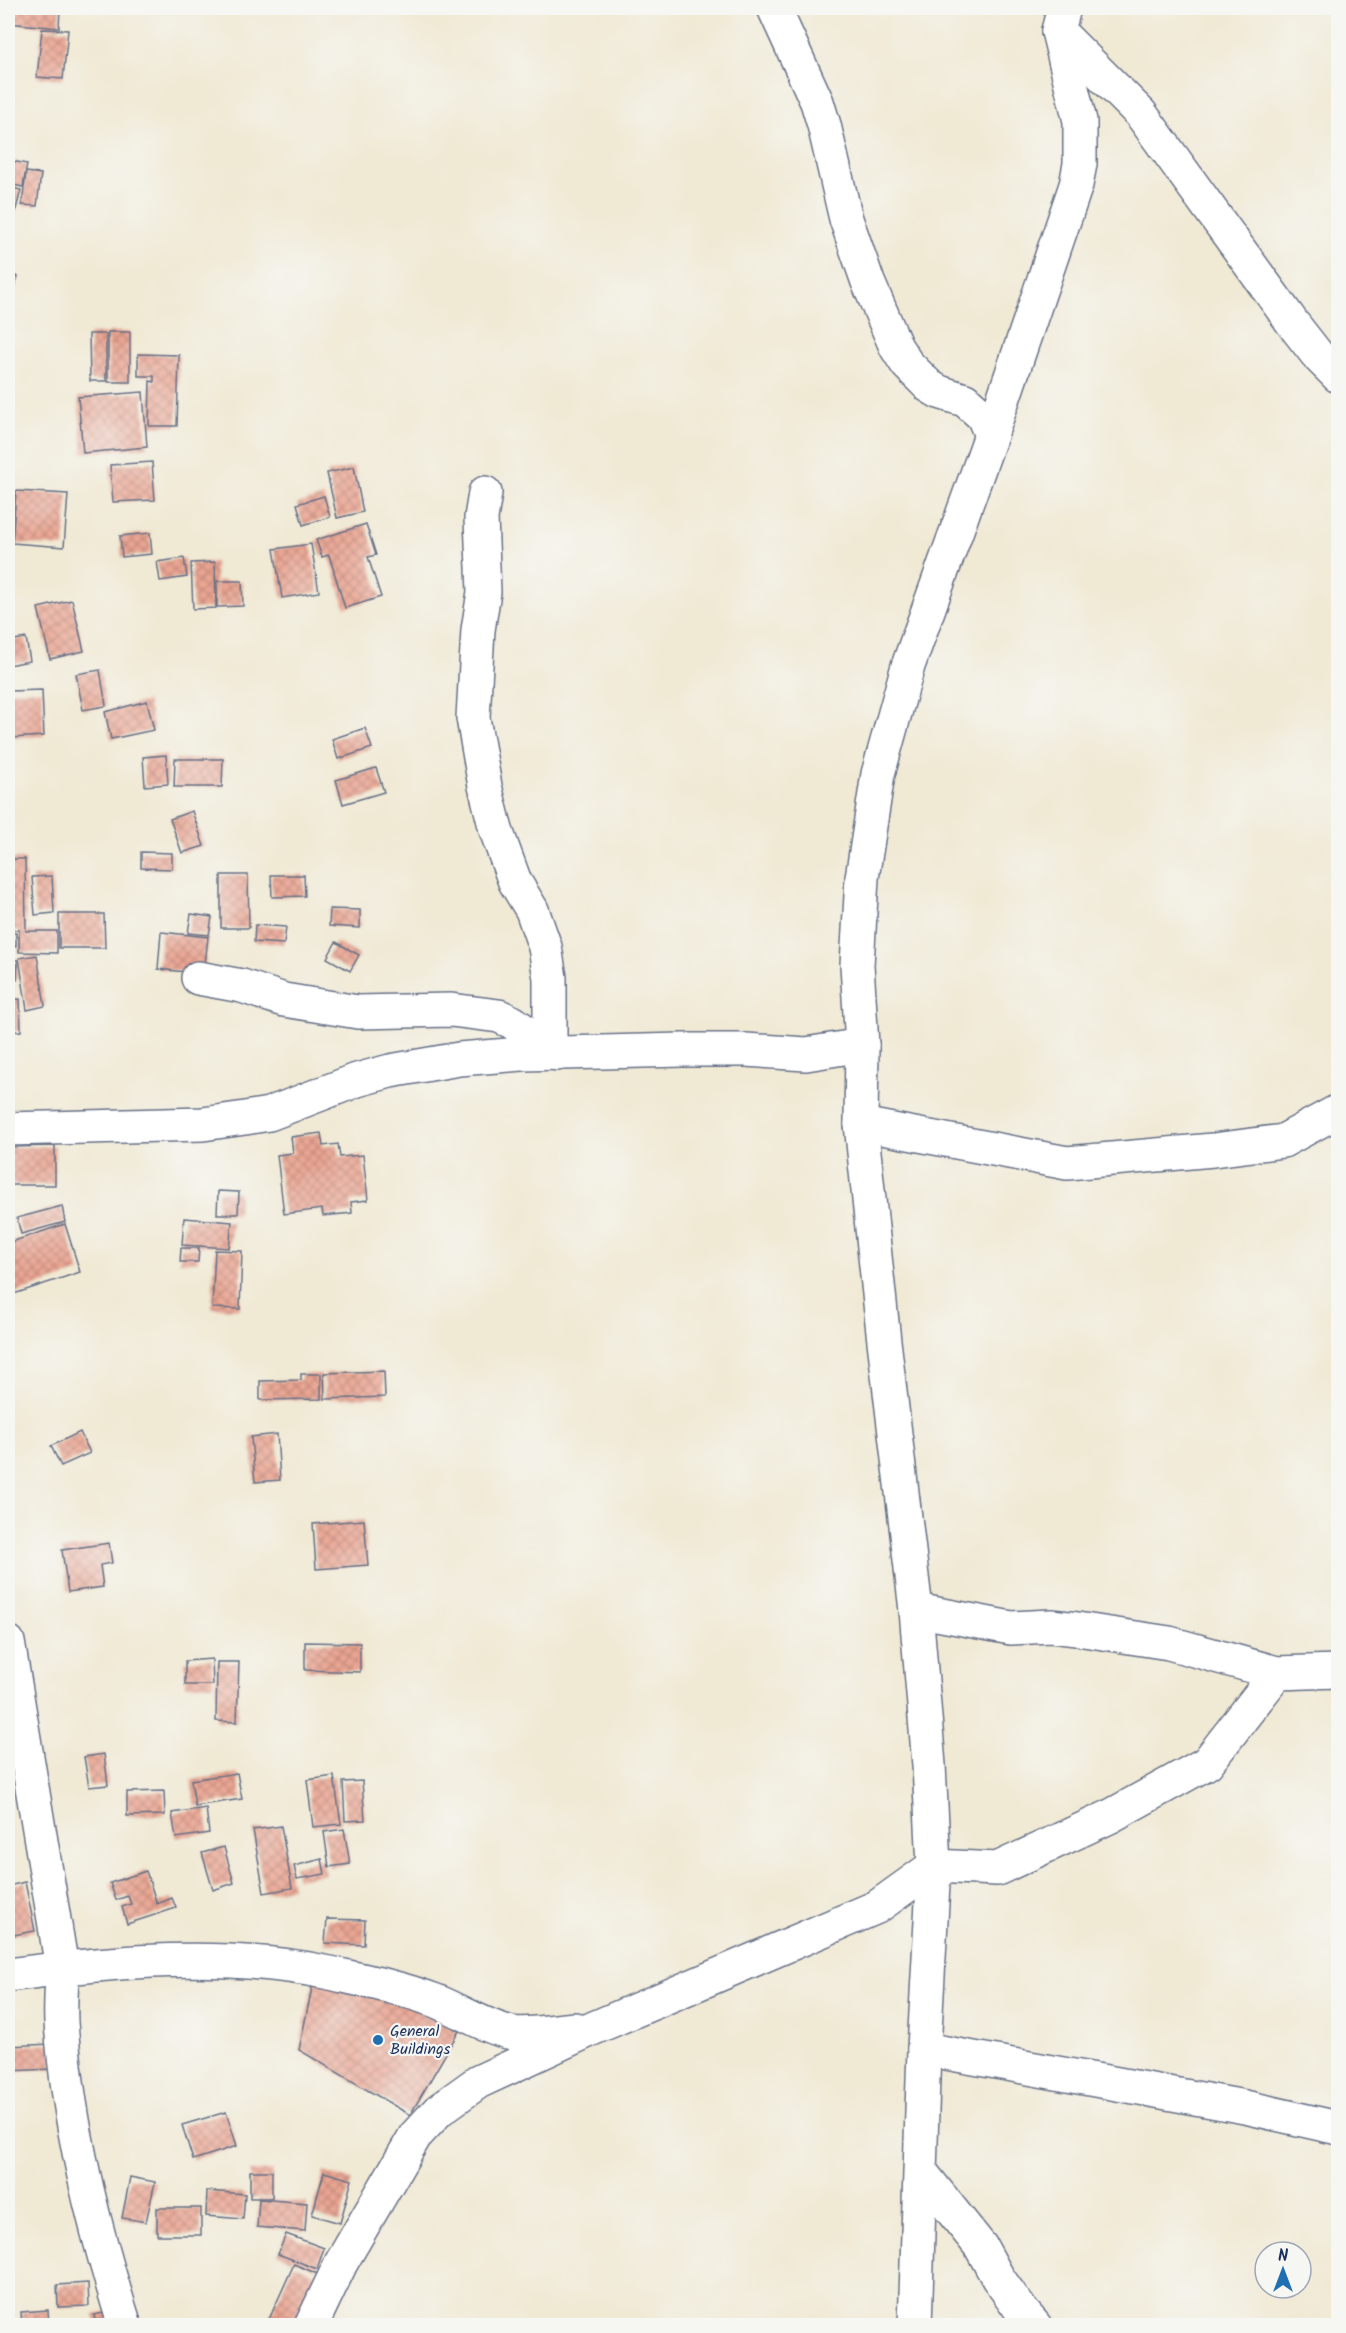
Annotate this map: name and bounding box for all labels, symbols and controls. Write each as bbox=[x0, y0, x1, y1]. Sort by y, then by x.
place label: General Buildings bbox=[390, 2019, 451, 2062]
marker: General Buildings bbox=[371, 2033, 385, 2047]
north arrow bbox=[1253, 2240, 1313, 2300]
text: N bbox=[1278, 2244, 1288, 2269]

